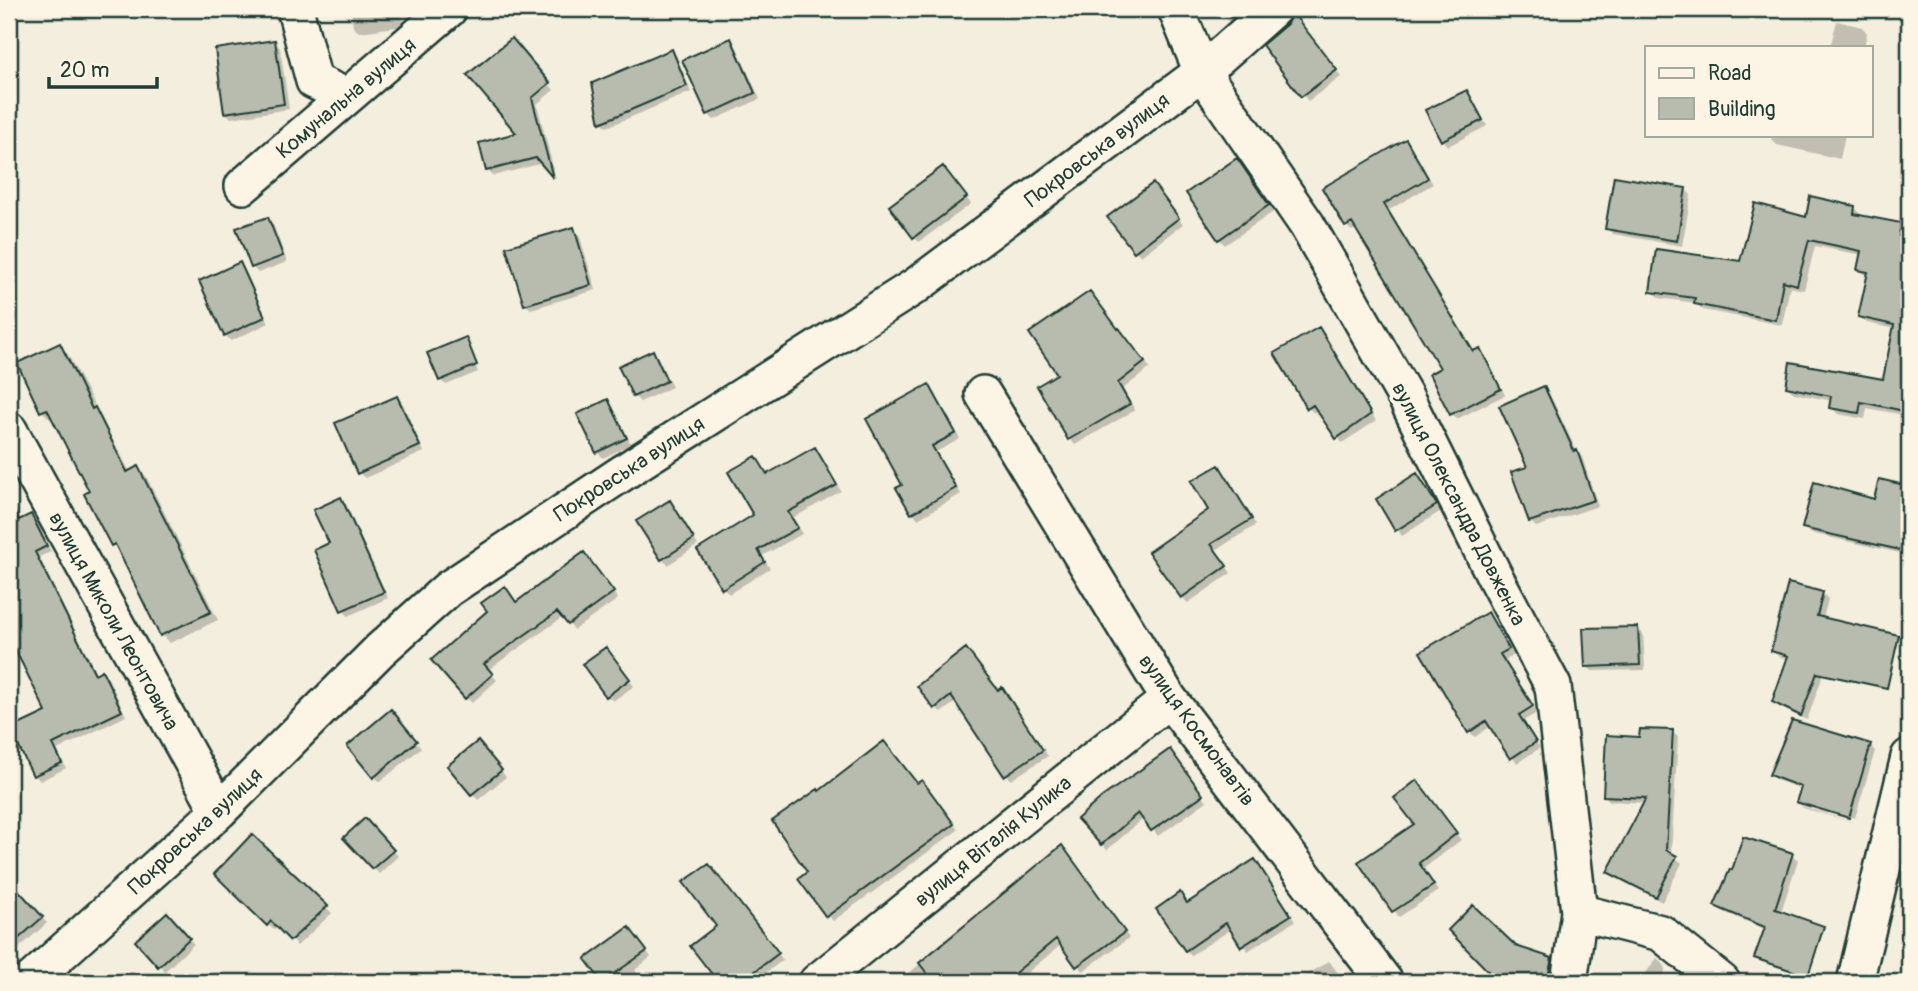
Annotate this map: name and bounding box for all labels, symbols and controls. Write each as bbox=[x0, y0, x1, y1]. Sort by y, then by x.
street label: Комунальна вулиця bbox=[271, 32, 422, 165]
scale bar bbox=[49, 46, 158, 90]
legend bbox=[1645, 46, 1872, 136]
text: 20 m bbox=[60, 57, 109, 84]
text: Road bbox=[1708, 60, 1752, 87]
street label: Покровська вулиця bbox=[1020, 87, 1175, 214]
text: Building bbox=[1708, 96, 1775, 123]
street label: вулиця Олександра Довженка bbox=[1385, 378, 1532, 631]
street label: Покровська вулиця bbox=[549, 411, 710, 528]
street label: вулиця Миколи Леонтовича bbox=[42, 507, 185, 735]
street label: вулиця Космонавтів bbox=[1132, 649, 1261, 812]
street label: Покровська вулиця bbox=[122, 762, 268, 901]
street label: вулиця Віталія Кулика bbox=[909, 770, 1077, 913]

